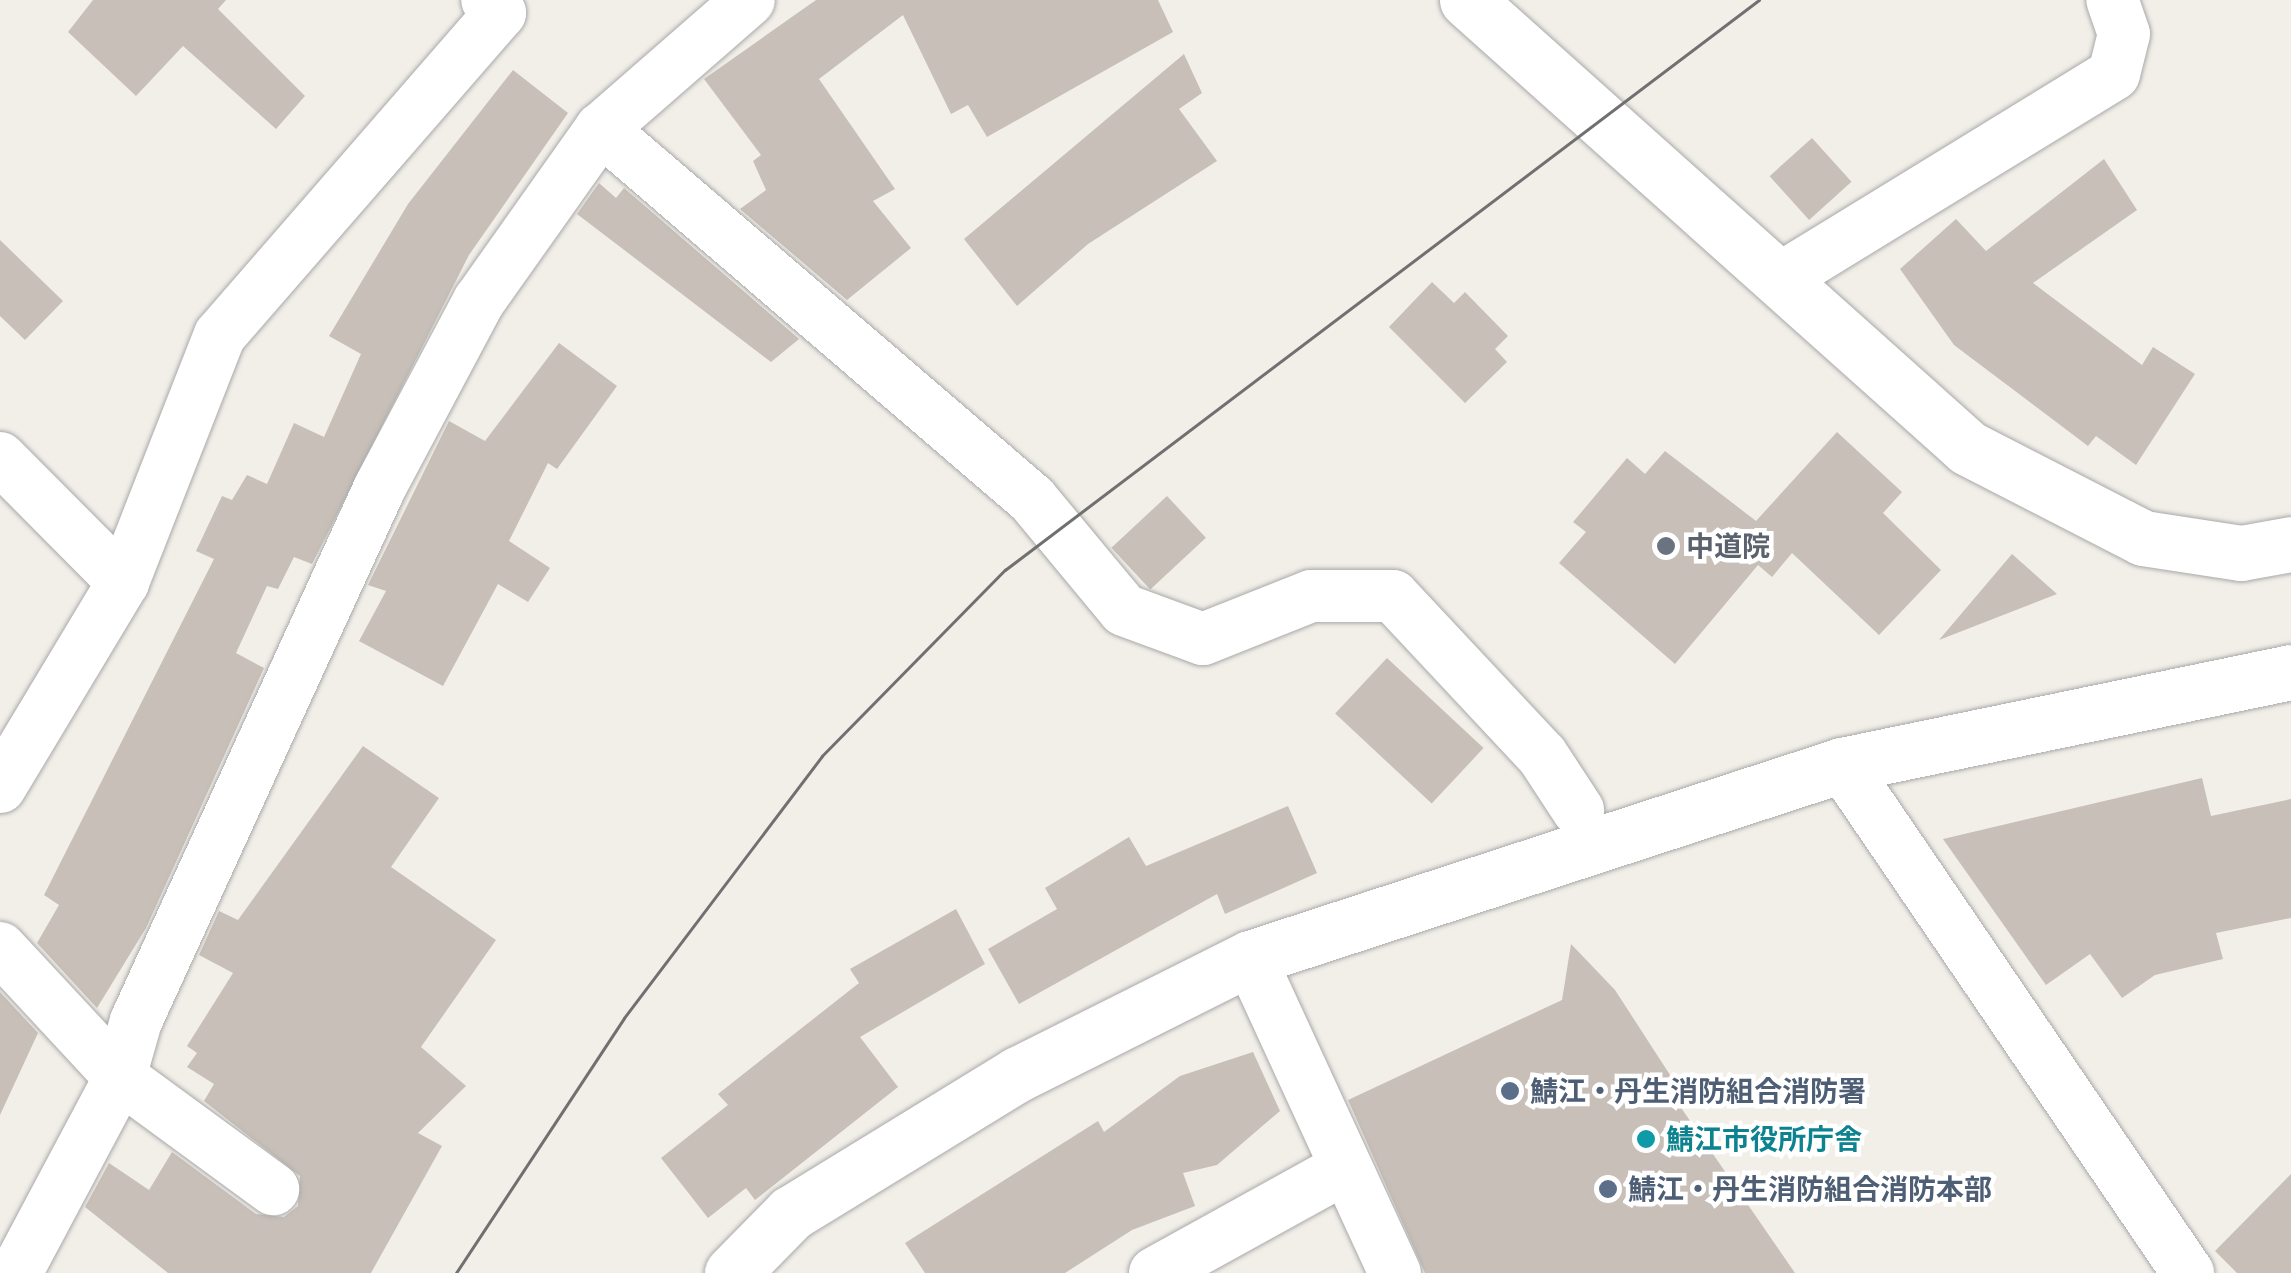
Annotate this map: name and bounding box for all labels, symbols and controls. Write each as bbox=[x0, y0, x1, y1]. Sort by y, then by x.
place label: 中道院 bbox=[1686, 529, 1770, 563]
marker: 中道院 bbox=[1655, 535, 1677, 557]
place label: 鯖江・丹生消防組合消防署 bbox=[1530, 1074, 1866, 1108]
marker: 鯖江・丹生消防組合消防署 bbox=[1499, 1080, 1521, 1102]
place label: 鯖江市役所庁舎 bbox=[1666, 1122, 1862, 1156]
marker: 鯖江市役所庁舎 bbox=[1635, 1128, 1657, 1150]
place label: 鯖江・丹生消防組合消防本部 bbox=[1628, 1172, 1992, 1206]
marker: 鯖江・丹生消防組合消防本部 bbox=[1597, 1178, 1619, 1200]

